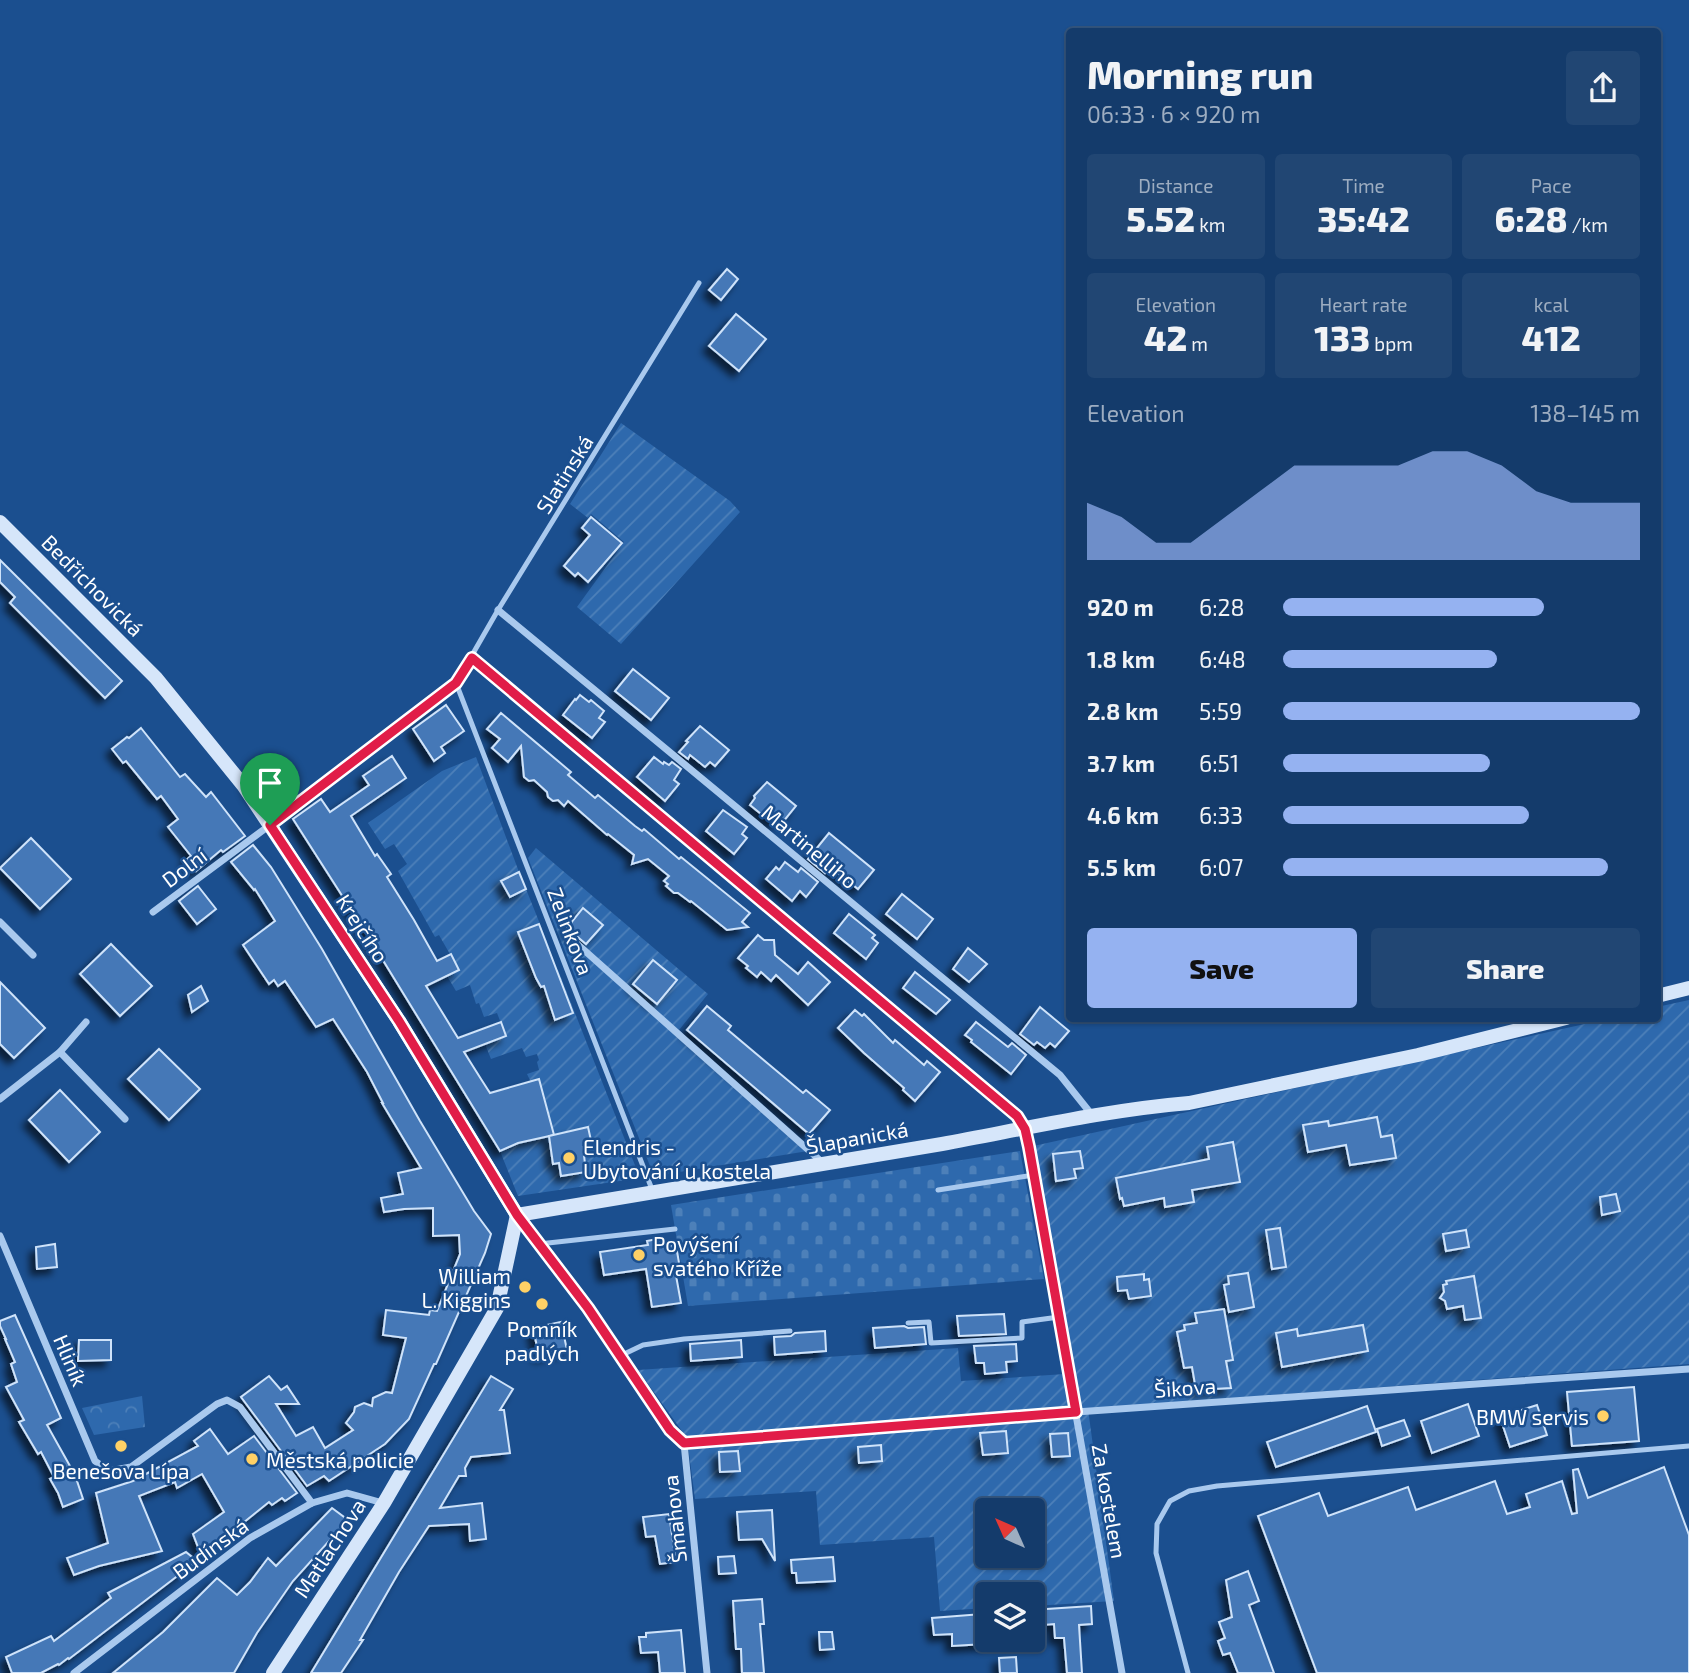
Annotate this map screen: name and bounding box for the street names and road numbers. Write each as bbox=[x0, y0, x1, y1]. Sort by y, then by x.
street label: Slatinská bbox=[530, 430, 598, 518]
street label: Bedřichovická bbox=[37, 529, 149, 641]
street label: Martinelliho bbox=[757, 799, 863, 893]
street label: Dolní bbox=[157, 842, 212, 892]
street label: Zelinkova bbox=[543, 884, 599, 978]
street label: Krejčího bbox=[331, 889, 394, 968]
street label: Šlapanická bbox=[804, 1116, 910, 1158]
street label: Hliník bbox=[49, 1330, 93, 1390]
street label: Šikova bbox=[1153, 1372, 1217, 1402]
street label: Za kostelem bbox=[1088, 1442, 1132, 1560]
street label: Šmahova bbox=[657, 1474, 691, 1564]
street label: Matlachova bbox=[288, 1494, 370, 1602]
street label: Budínská bbox=[167, 1512, 253, 1584]

